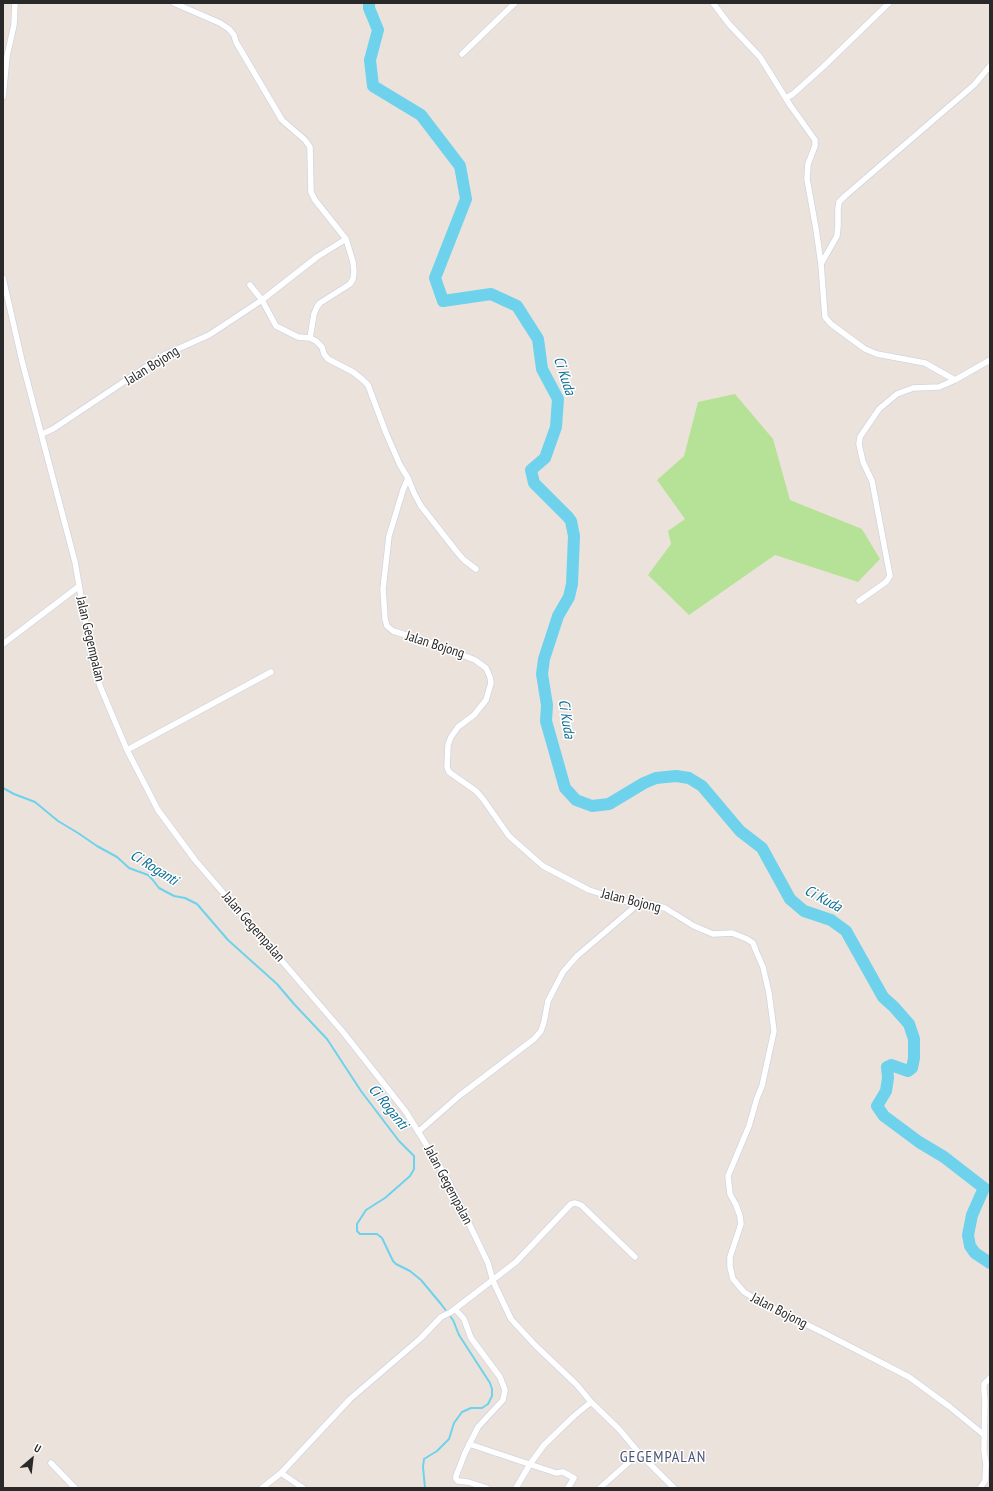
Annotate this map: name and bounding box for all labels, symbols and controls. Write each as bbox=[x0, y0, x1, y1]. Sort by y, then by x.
street label: Jalan Bojong bbox=[122, 343, 182, 389]
water label: Ci Kuda bbox=[549, 354, 579, 398]
street label: Jalan Gegempalan bbox=[72, 595, 108, 683]
street label: Jalan Bojong bbox=[403, 628, 467, 662]
water label: Ci Kuda bbox=[554, 698, 578, 740]
water label: Ci Roganti bbox=[127, 846, 181, 890]
water label: Ci Kuda bbox=[801, 882, 845, 916]
street label: Jalan Bojong bbox=[599, 885, 663, 917]
street label: Jalan Gegempalan bbox=[218, 889, 288, 965]
water label: Ci Roganti bbox=[364, 1081, 412, 1133]
street label: Jalan Gegempalan bbox=[420, 1143, 476, 1227]
street label: Jalan Bojong bbox=[748, 1290, 810, 1332]
north arrow bbox=[12, 1439, 52, 1479]
text: U bbox=[32, 1441, 43, 1456]
district label: GEGEMPALAN bbox=[620, 1447, 706, 1467]

